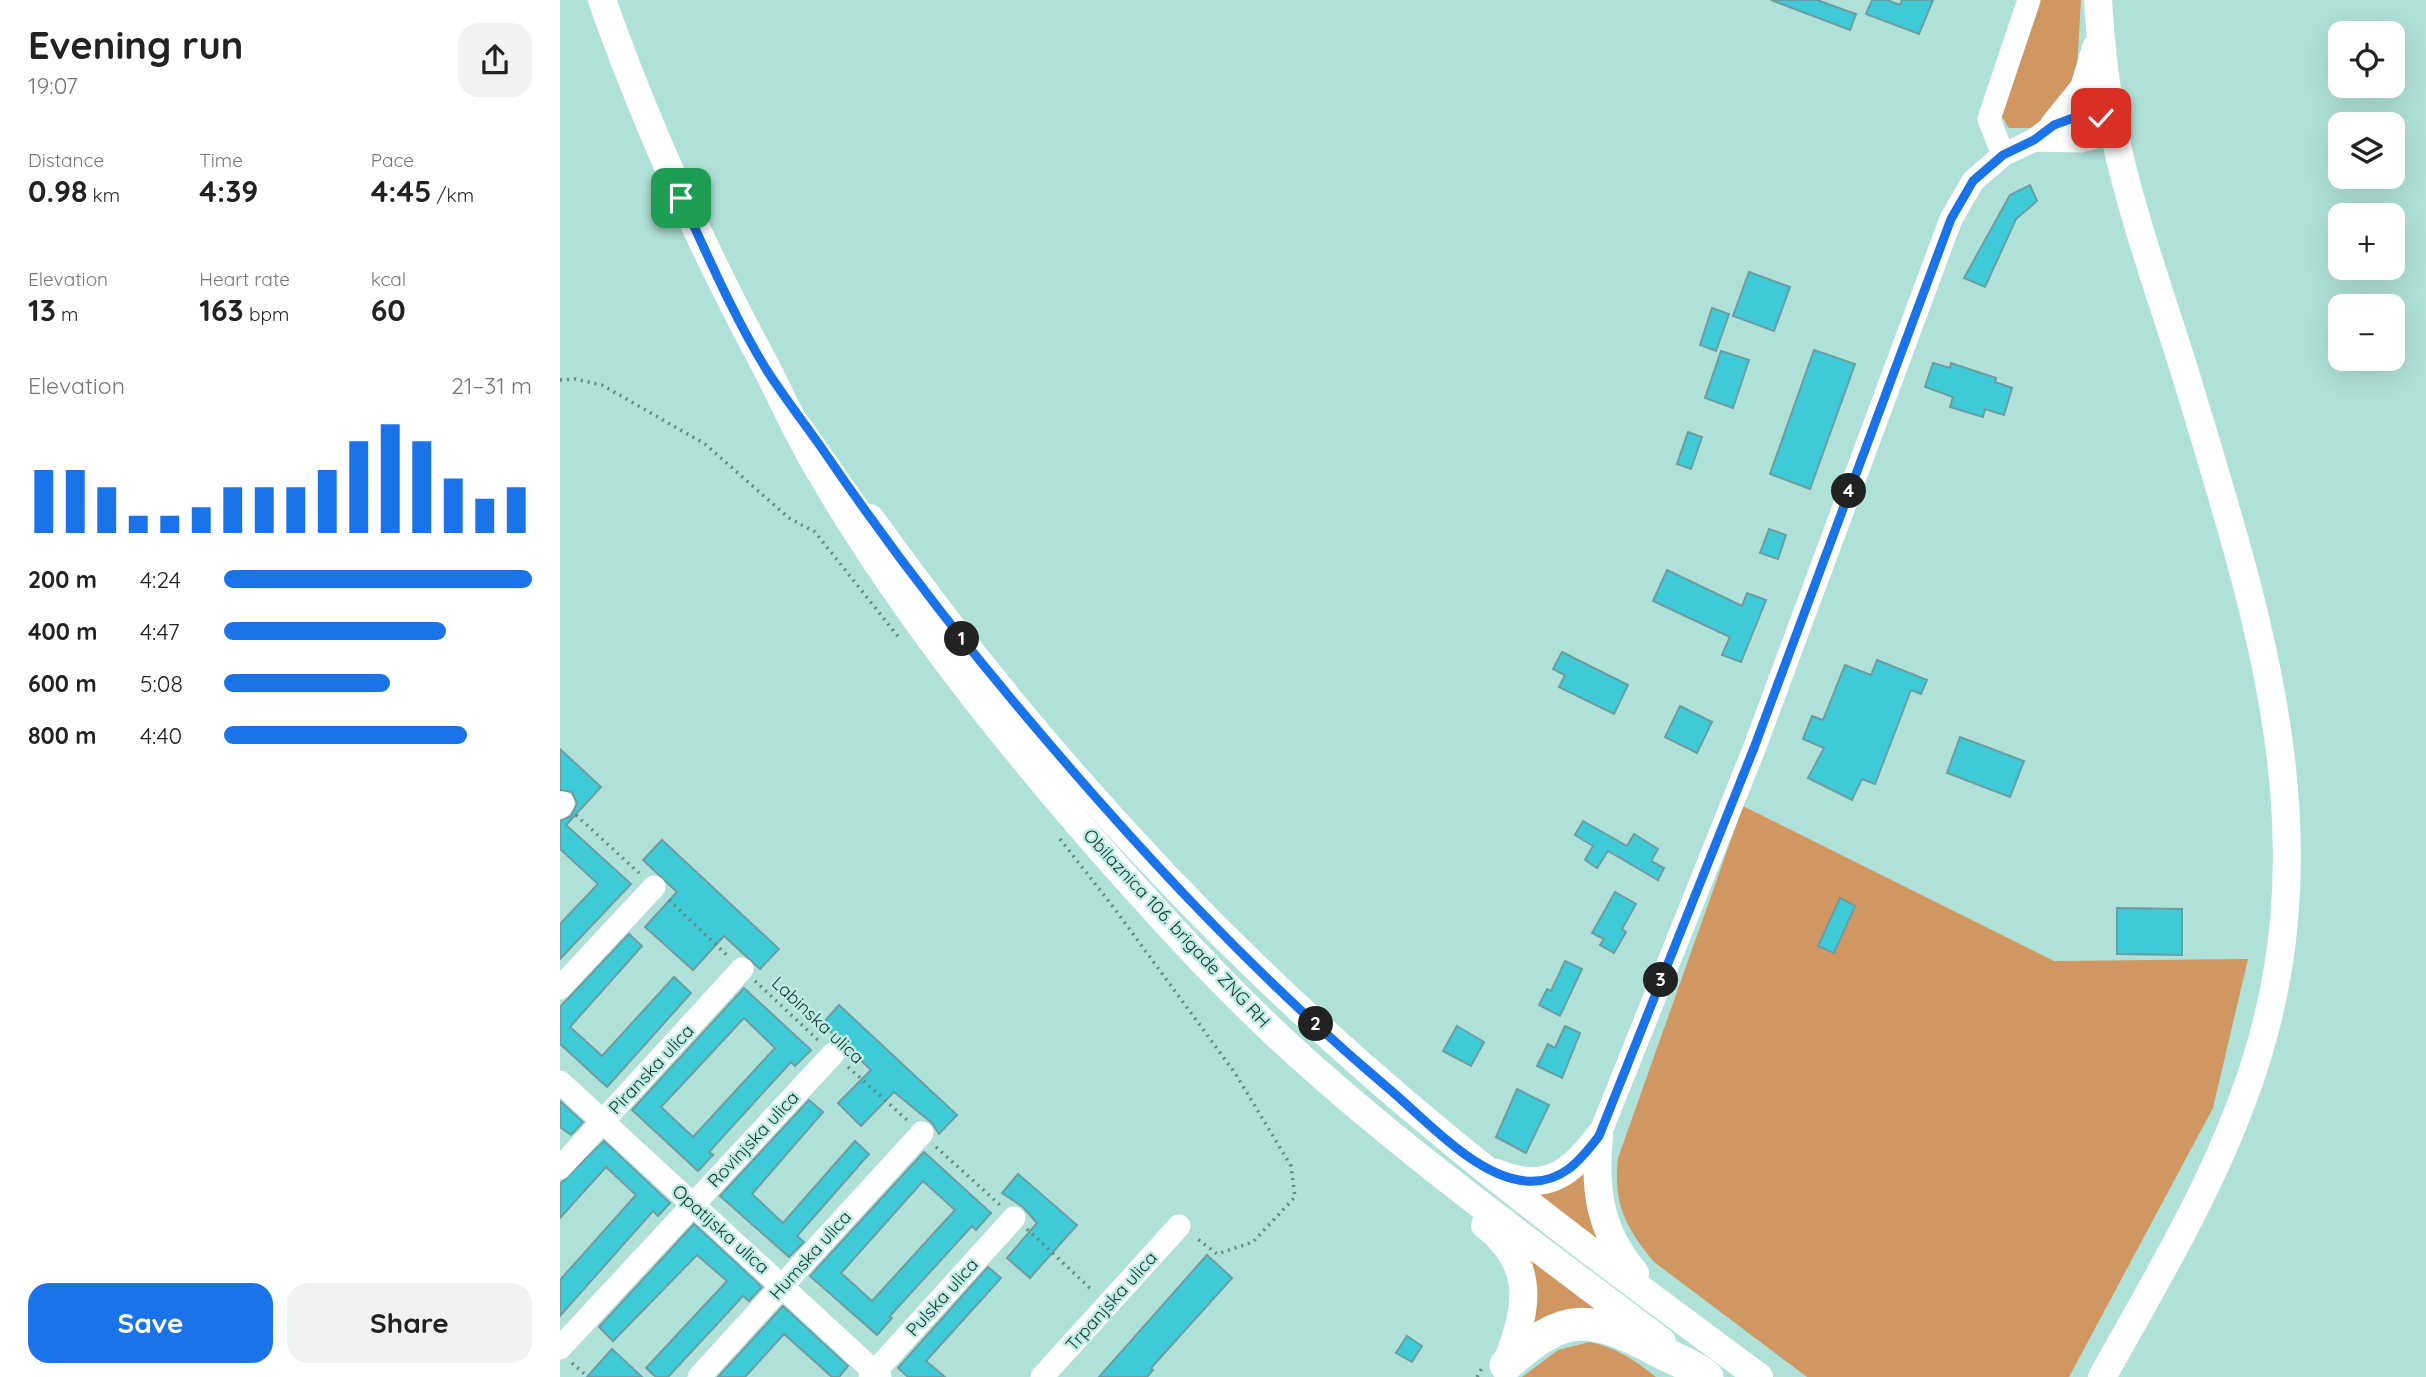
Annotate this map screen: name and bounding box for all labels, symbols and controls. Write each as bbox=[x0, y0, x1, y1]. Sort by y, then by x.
text: Evening run bbox=[28, 21, 243, 69]
map controls bbox=[2328, 21, 2405, 371]
button: locate bbox=[2328, 21, 2405, 98]
button: share bbox=[458, 23, 532, 97]
text: 19:07 bbox=[28, 71, 78, 100]
pin bbox=[2071, 88, 2131, 148]
icon: check bbox=[2082, 99, 2120, 137]
button: layers bbox=[2328, 112, 2405, 189]
text: Distance bbox=[28, 148, 104, 172]
text: Time bbox=[199, 148, 243, 172]
text: Pace bbox=[371, 148, 414, 172]
pin bbox=[651, 168, 711, 228]
text: 0.98 bbox=[28, 172, 87, 210]
text: 4:39 bbox=[199, 172, 258, 210]
text: 4:45 bbox=[371, 172, 431, 210]
icon: arrive bbox=[662, 179, 700, 217]
text: km bbox=[87, 183, 120, 207]
text: /km bbox=[431, 183, 474, 207]
button: + bbox=[2328, 203, 2405, 280]
text: Elevation bbox=[28, 267, 108, 291]
text: Heart rate bbox=[199, 267, 290, 291]
text: kcal bbox=[371, 267, 406, 291]
text: 13 bbox=[28, 291, 56, 329]
text: 163 bbox=[199, 291, 244, 329]
text: 60 bbox=[371, 291, 406, 329]
button: − bbox=[2328, 294, 2405, 371]
text: m bbox=[56, 302, 78, 326]
text: bpm bbox=[244, 302, 289, 326]
text: Elevation bbox=[28, 371, 125, 400]
text: 21–31 m bbox=[451, 371, 532, 400]
pin: 4 bbox=[1832, 474, 1866, 508]
text: 4 bbox=[1843, 478, 1854, 502]
text: 200 m bbox=[28, 565, 97, 594]
text: 4:24 bbox=[140, 565, 181, 594]
text: 400 m bbox=[28, 617, 97, 646]
text: 4:47 bbox=[140, 617, 180, 646]
pin: 1 bbox=[944, 622, 980, 656]
text: 1 bbox=[958, 626, 965, 650]
text: 600 m bbox=[28, 669, 97, 698]
text: 5:08 bbox=[140, 669, 183, 698]
text: 800 m bbox=[28, 721, 97, 750]
text: 4:40 bbox=[140, 721, 182, 750]
street label: Obilaznica 106. brigade ZNG RH bbox=[1079, 824, 1275, 1032]
pin: 3 bbox=[1644, 962, 1678, 998]
text: 3 bbox=[1655, 967, 1666, 991]
street label: Labinska ulica bbox=[767, 971, 869, 1069]
pin: 2 bbox=[1298, 1006, 1334, 1042]
text: 2 bbox=[1310, 1011, 1321, 1035]
street label: Piranska ulica bbox=[603, 1019, 699, 1119]
street label: Rovinjska ulica bbox=[702, 1086, 804, 1192]
street label: Opatijska ulica bbox=[668, 1179, 774, 1279]
street label: Humska ulica bbox=[764, 1206, 856, 1304]
street label: Trpanjska ulica bbox=[1060, 1246, 1162, 1356]
street label: Pulska ulica bbox=[901, 1253, 983, 1341]
button: Save bbox=[28, 1283, 273, 1363]
button: Share bbox=[287, 1283, 532, 1363]

